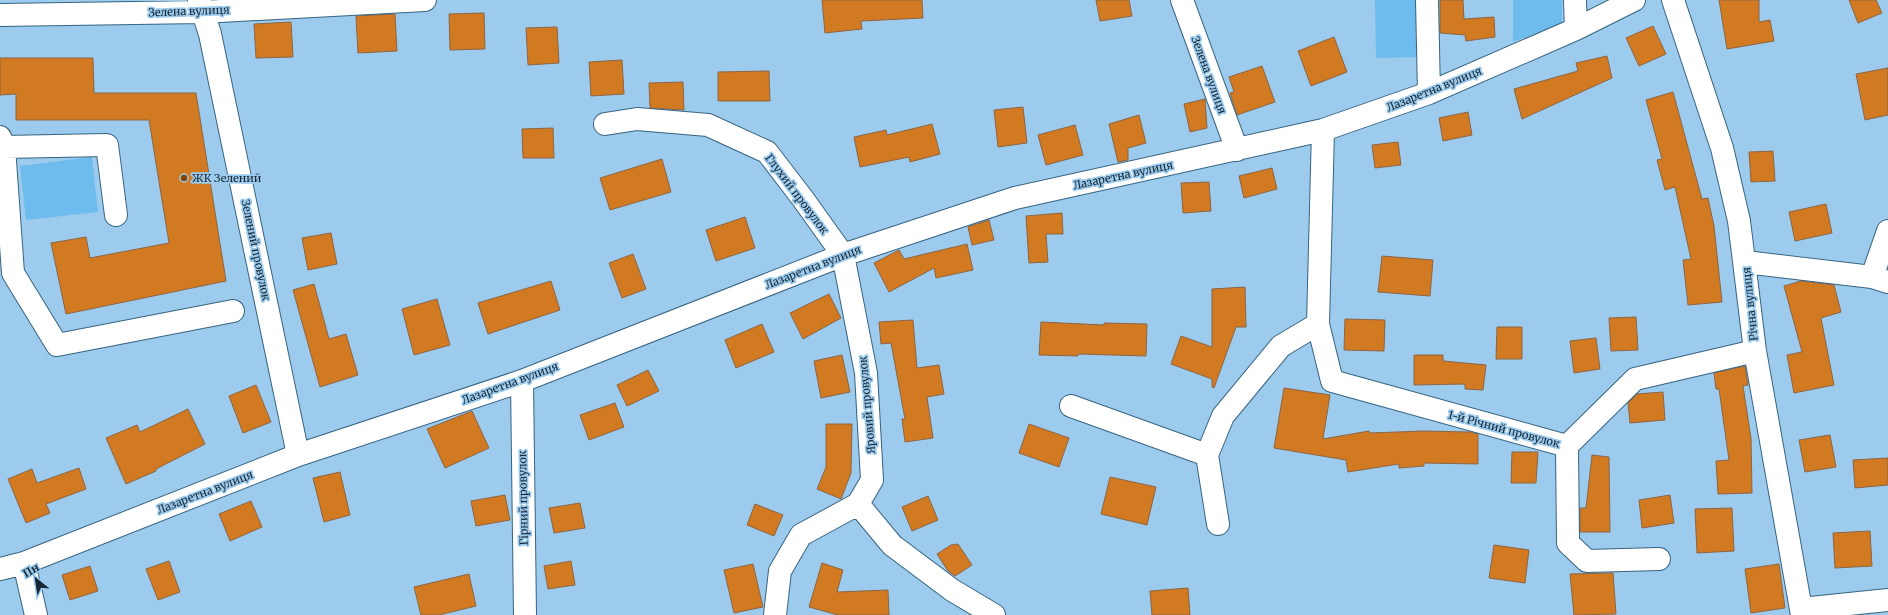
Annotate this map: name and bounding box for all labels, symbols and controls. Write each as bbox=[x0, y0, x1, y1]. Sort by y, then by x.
street label: Зелена вулиця bbox=[148, 3, 230, 19]
street label: Зелена вулиця bbox=[1188, 34, 1230, 116]
street label: Лазаретна вулиця bbox=[1384, 63, 1484, 115]
street label: Глухий провулок bbox=[762, 151, 832, 237]
street label: Лазаретна вулиця bbox=[1072, 157, 1175, 192]
place label: ЖК Зелений bbox=[192, 171, 262, 185]
marker: ЖК Зелений bbox=[179, 173, 189, 183]
street label: Зелений провулок bbox=[238, 198, 274, 302]
street label: Лазаретна вулиця bbox=[763, 242, 863, 292]
street label: Річна вулиця bbox=[1739, 266, 1761, 342]
street label: Яровий провулок bbox=[856, 355, 878, 454]
street label: Лазаретна вулиця bbox=[460, 359, 561, 407]
street label: 1-й Річний провулок bbox=[1447, 407, 1562, 451]
street label: Гірний провулок bbox=[515, 450, 531, 546]
street label: Лазаретна вулиця bbox=[155, 467, 255, 517]
north arrow bbox=[16, 559, 56, 599]
text: Пн bbox=[20, 560, 42, 581]

